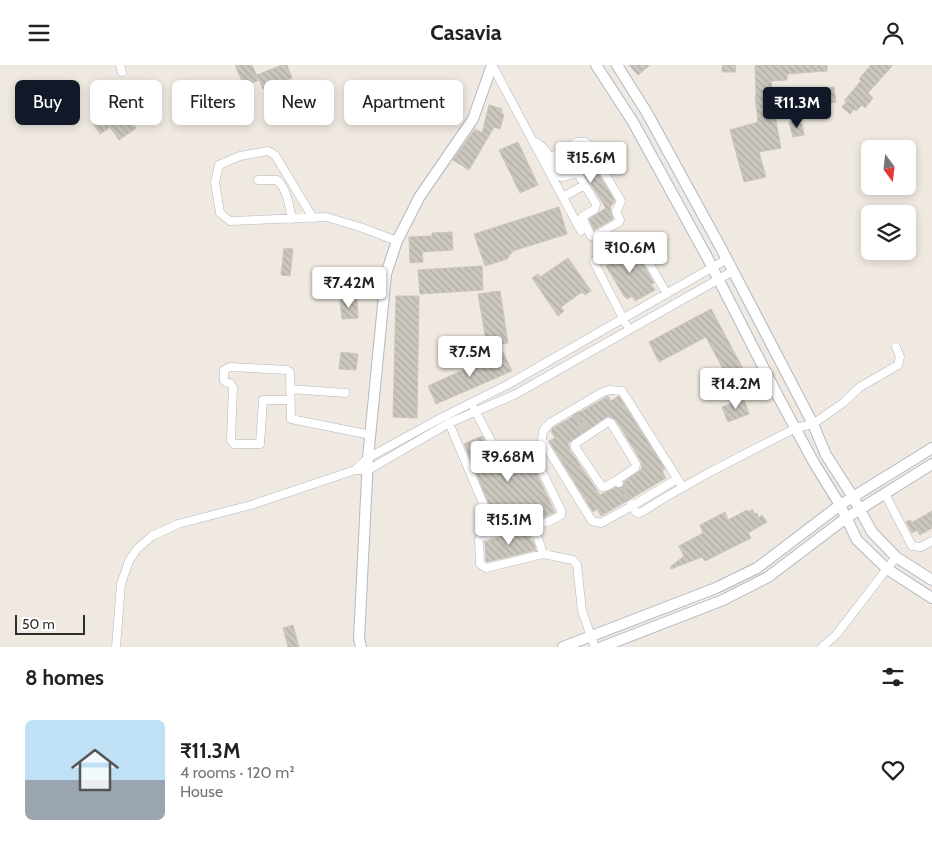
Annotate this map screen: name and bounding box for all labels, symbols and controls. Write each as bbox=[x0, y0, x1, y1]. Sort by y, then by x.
icon: menu bbox=[25, 19, 53, 47]
text: Casavia bbox=[430, 19, 502, 46]
icon: person bbox=[879, 19, 907, 47]
chip: Buy bbox=[15, 80, 80, 125]
chip: Rent bbox=[90, 80, 162, 125]
chip: Filters bbox=[172, 80, 254, 125]
chip: New bbox=[264, 80, 334, 125]
chip: Apartment bbox=[344, 80, 463, 125]
pin: ₹11.3M bbox=[756, 87, 838, 129]
text: ₹11.3M bbox=[774, 93, 820, 112]
north arrow bbox=[861, 140, 916, 195]
map controls bbox=[861, 140, 916, 260]
pin: ₹15.6M bbox=[550, 141, 632, 184]
text: ₹15.6M bbox=[566, 148, 616, 167]
button: layers bbox=[861, 205, 916, 260]
pin: ₹10.6M bbox=[589, 231, 671, 274]
text: ₹10.6M bbox=[604, 238, 656, 257]
pin: ₹7.42M bbox=[308, 267, 390, 309]
text: ₹7.42M bbox=[323, 273, 375, 292]
pin: ₹7.5M bbox=[435, 335, 505, 378]
text: ₹7.5M bbox=[449, 342, 491, 361]
pin: ₹14.2M bbox=[695, 367, 777, 410]
text: ₹14.2M bbox=[711, 374, 761, 393]
pin: ₹9.68M bbox=[467, 441, 549, 483]
text: ₹9.68M bbox=[482, 447, 534, 466]
pin: ₹15.1M bbox=[468, 503, 550, 546]
text: ₹15.1M bbox=[486, 510, 532, 529]
scale bar bbox=[15, 612, 85, 635]
text: 50 m bbox=[22, 615, 55, 633]
icon: filters bbox=[879, 663, 907, 691]
text: 8 homes bbox=[25, 665, 104, 690]
text: ₹11.3M bbox=[180, 738, 240, 763]
icon: home bbox=[65, 740, 125, 800]
icon: heart bbox=[879, 756, 907, 784]
text: 4 rooms · 120 m² bbox=[180, 763, 295, 782]
text: House bbox=[180, 782, 223, 801]

